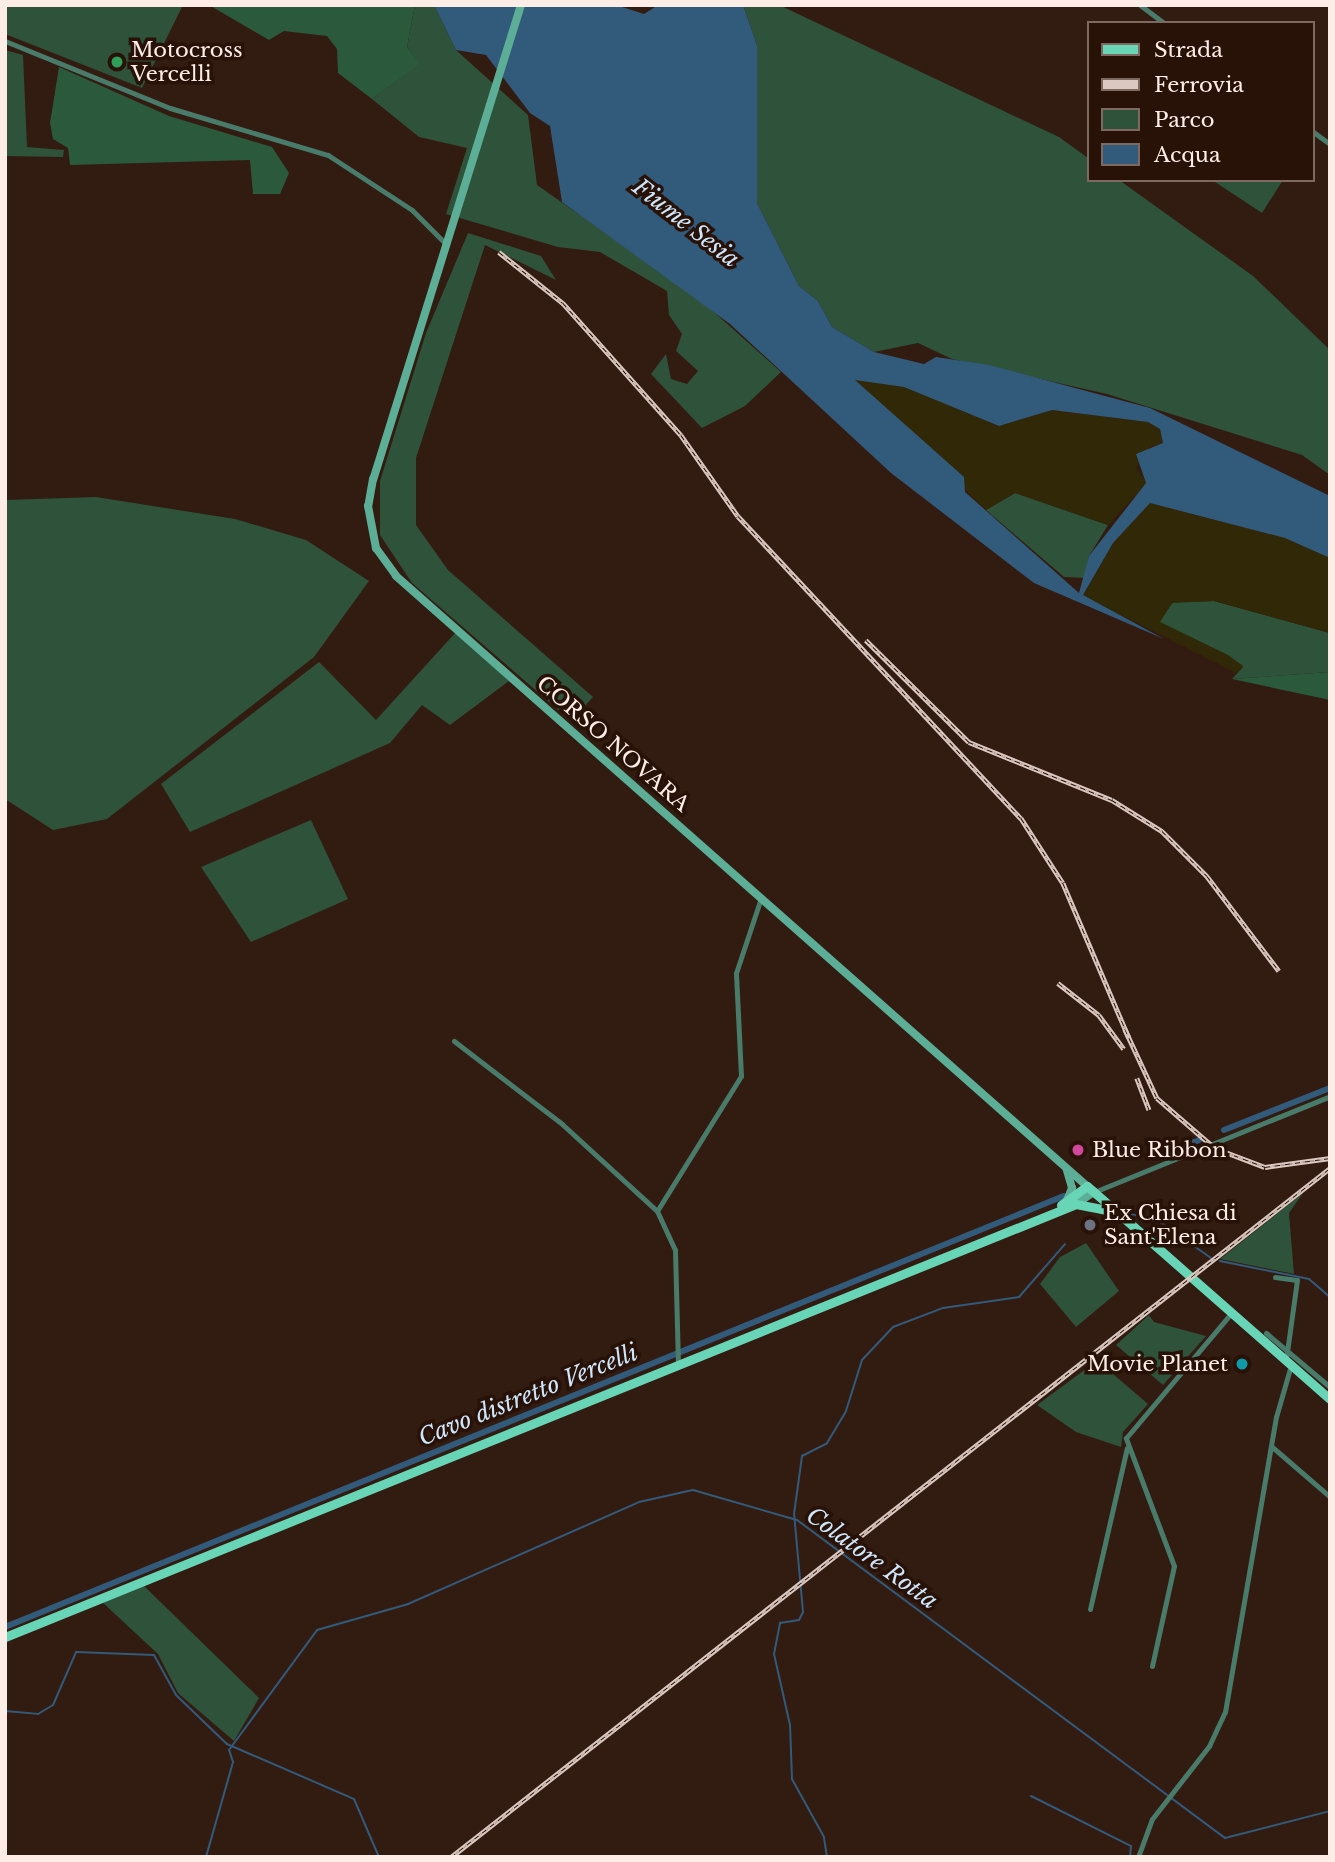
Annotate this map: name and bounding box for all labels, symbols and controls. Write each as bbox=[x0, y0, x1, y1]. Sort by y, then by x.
legend bbox=[1086, 21, 1314, 182]
place label: Motocross Vercelli bbox=[131, 37, 243, 87]
text: Strada bbox=[1154, 37, 1223, 63]
marker: Motocross Vercelli bbox=[109, 54, 125, 70]
text: Ferrovia bbox=[1154, 72, 1244, 98]
text: Parco bbox=[1154, 107, 1215, 133]
text: Acqua bbox=[1154, 142, 1221, 168]
water label: Fiume Sesia bbox=[627, 173, 745, 273]
street label: CORSO NOVARA bbox=[531, 671, 695, 817]
place label: Blue Ribbon bbox=[1092, 1137, 1226, 1163]
marker: Blue Ribbon bbox=[1070, 1142, 1086, 1158]
place label: Ex Chiesa di Sant'Elena bbox=[1104, 1200, 1237, 1250]
marker: Ex Chiesa di Sant'Elena bbox=[1082, 1217, 1098, 1233]
water label: Cavo distretto Vercelli bbox=[414, 1338, 642, 1452]
place label: Movie Planet bbox=[1087, 1351, 1228, 1377]
marker: Movie Planet bbox=[1234, 1356, 1250, 1372]
water label: Colatore Rotta bbox=[801, 1501, 943, 1615]

